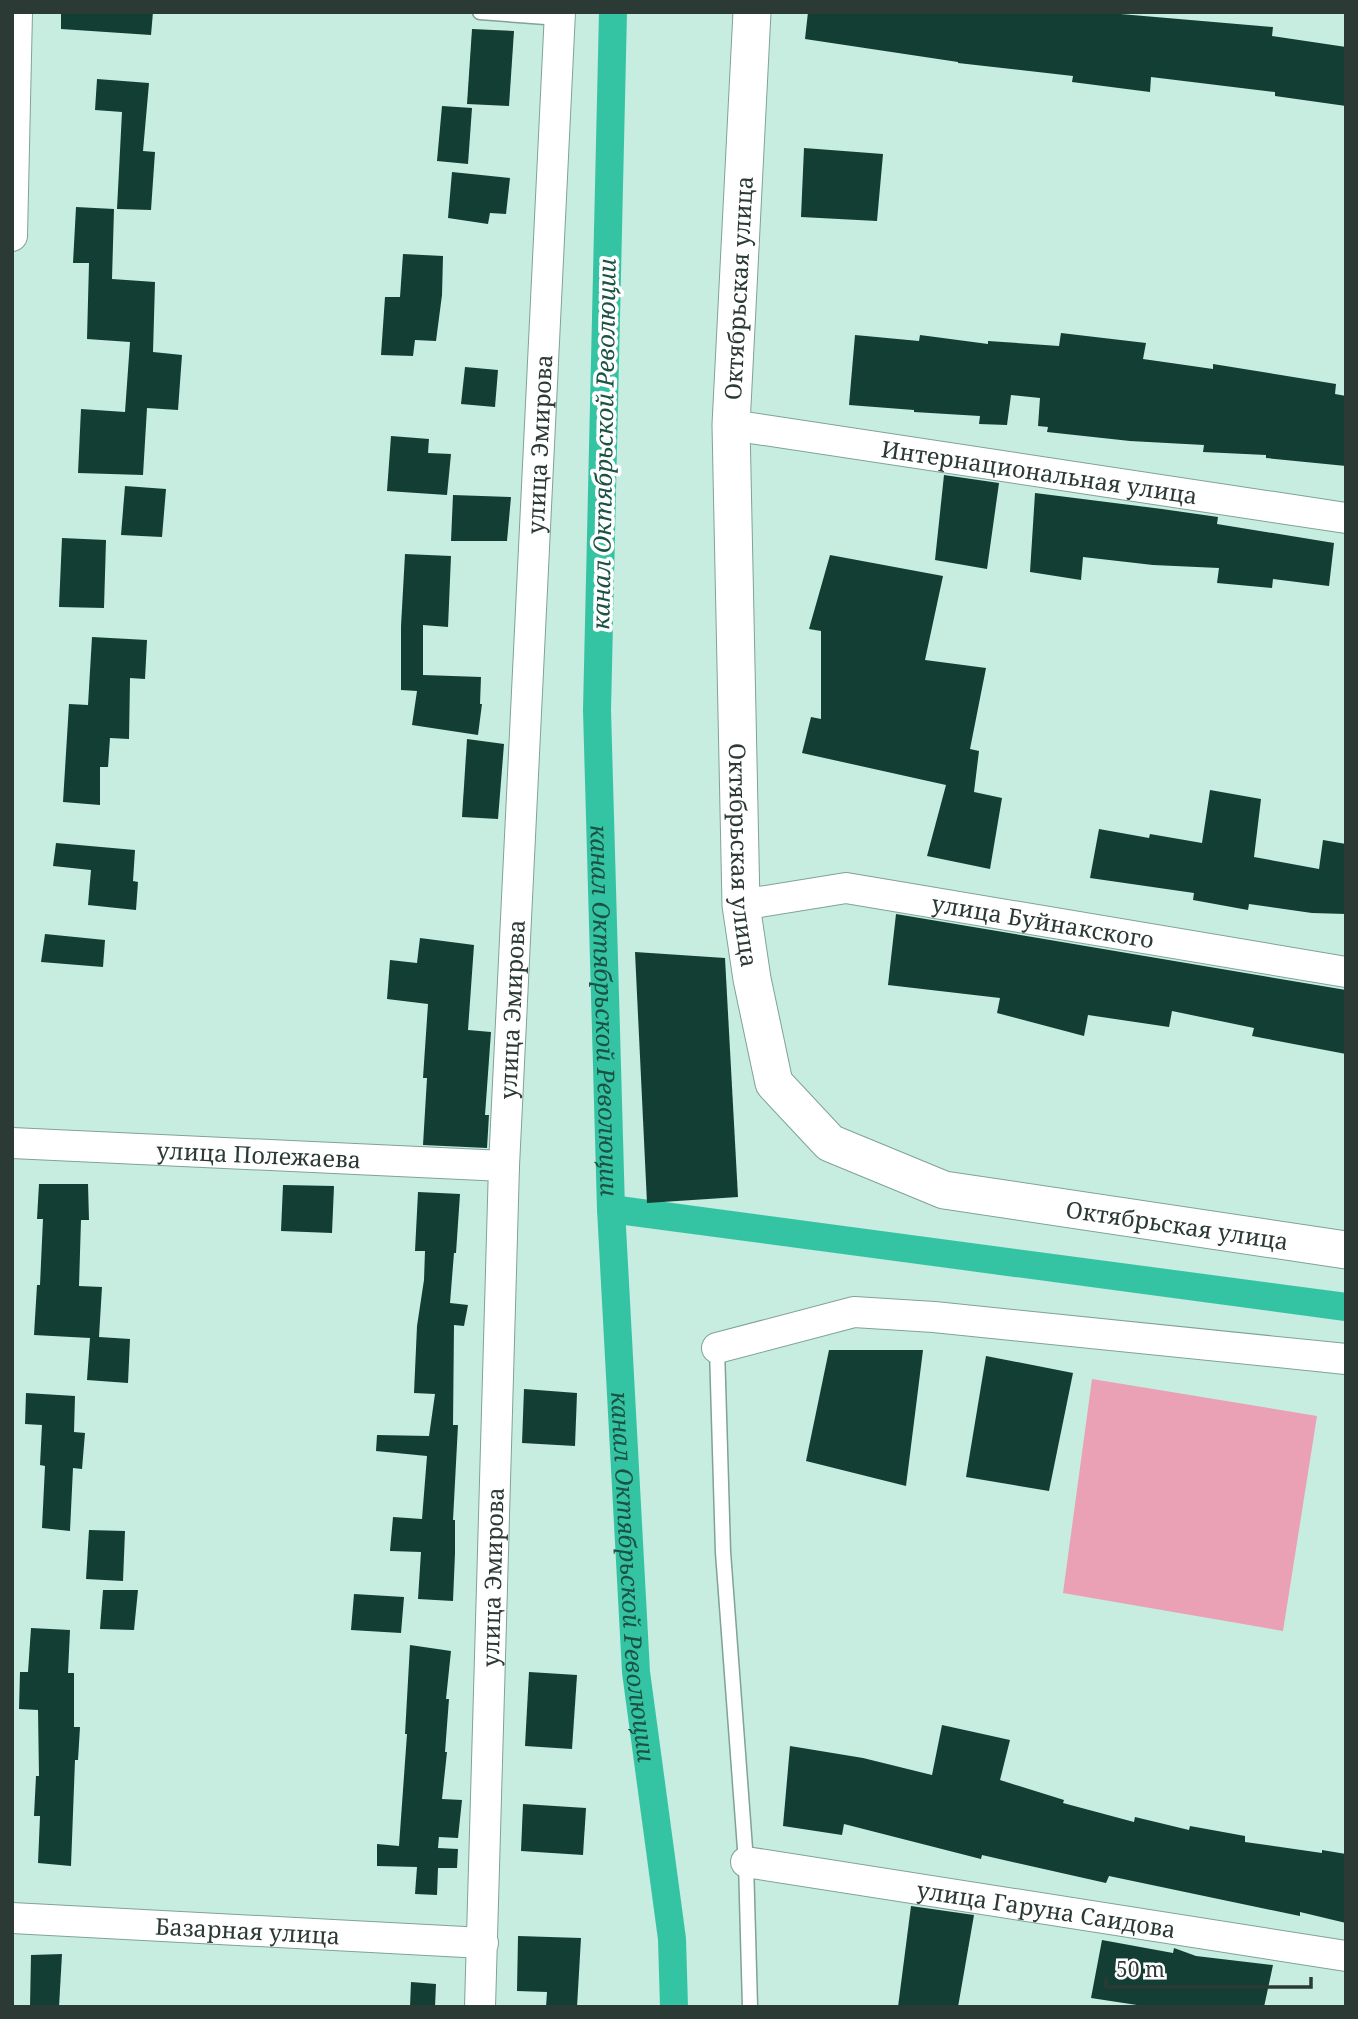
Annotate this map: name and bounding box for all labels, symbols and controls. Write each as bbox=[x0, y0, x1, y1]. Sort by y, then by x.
street label: Октябрьская улица bbox=[716, 175, 760, 401]
water label: канал Октябрьской Революции bbox=[583, 258, 623, 630]
street label: улица Эмирова bbox=[519, 354, 559, 535]
street label: Интернациональная улица bbox=[879, 432, 1200, 511]
street label: Октябрьская улица bbox=[722, 743, 766, 969]
water label: канал Октябрьской Революции bbox=[584, 825, 627, 1197]
street label: улица Буйнакского bbox=[929, 887, 1156, 955]
street label: улица Эмирова bbox=[491, 919, 532, 1100]
street label: улица Полежаева bbox=[156, 1134, 362, 1175]
street label: Октябрьская улица bbox=[1064, 1192, 1291, 1257]
water label: канал Октябрьской Революции bbox=[604, 1391, 664, 1764]
street label: улица Эмирова bbox=[474, 1487, 511, 1667]
street label: улица Гаруна Саидова bbox=[915, 1873, 1178, 1945]
street label: Базарная улица bbox=[154, 1910, 341, 1951]
scale bar bbox=[1106, 1946, 1311, 1990]
text: 50 m bbox=[1116, 1955, 1165, 1983]

